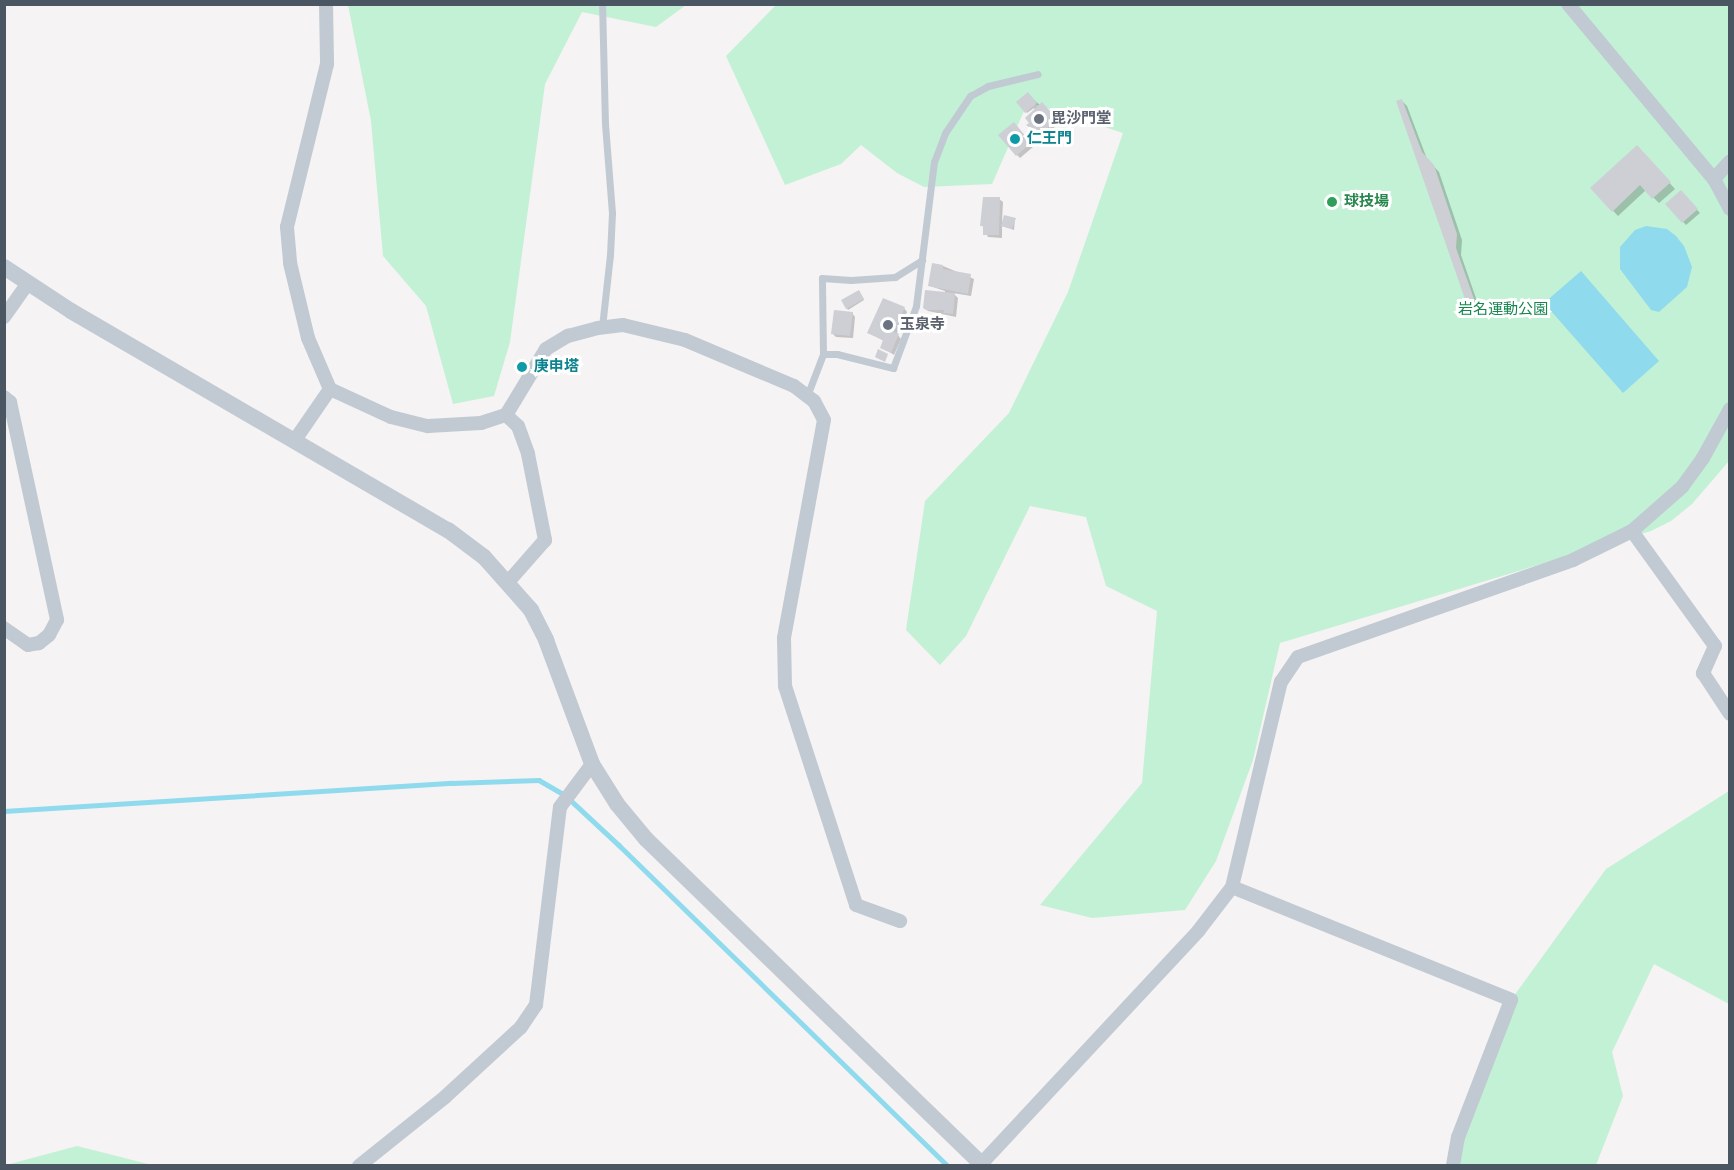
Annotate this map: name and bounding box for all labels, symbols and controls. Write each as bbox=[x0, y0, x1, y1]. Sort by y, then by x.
place label: 毘沙門堂 bbox=[1051, 110, 1111, 128]
marker: 毘沙門堂 bbox=[1032, 112, 1046, 126]
place label: 仁王門 bbox=[1027, 130, 1072, 148]
marker: 仁王門 bbox=[1008, 132, 1022, 146]
place label: 球技場 bbox=[1344, 193, 1389, 211]
marker: 球技場 bbox=[1325, 195, 1339, 209]
park label: 岩名運動公園 bbox=[1458, 301, 1548, 319]
place label: 玉泉寺 bbox=[900, 316, 945, 334]
marker: 玉泉寺 bbox=[881, 318, 895, 332]
place label: 庚申塔 bbox=[534, 358, 579, 376]
marker: 庚申塔 bbox=[515, 360, 529, 374]

